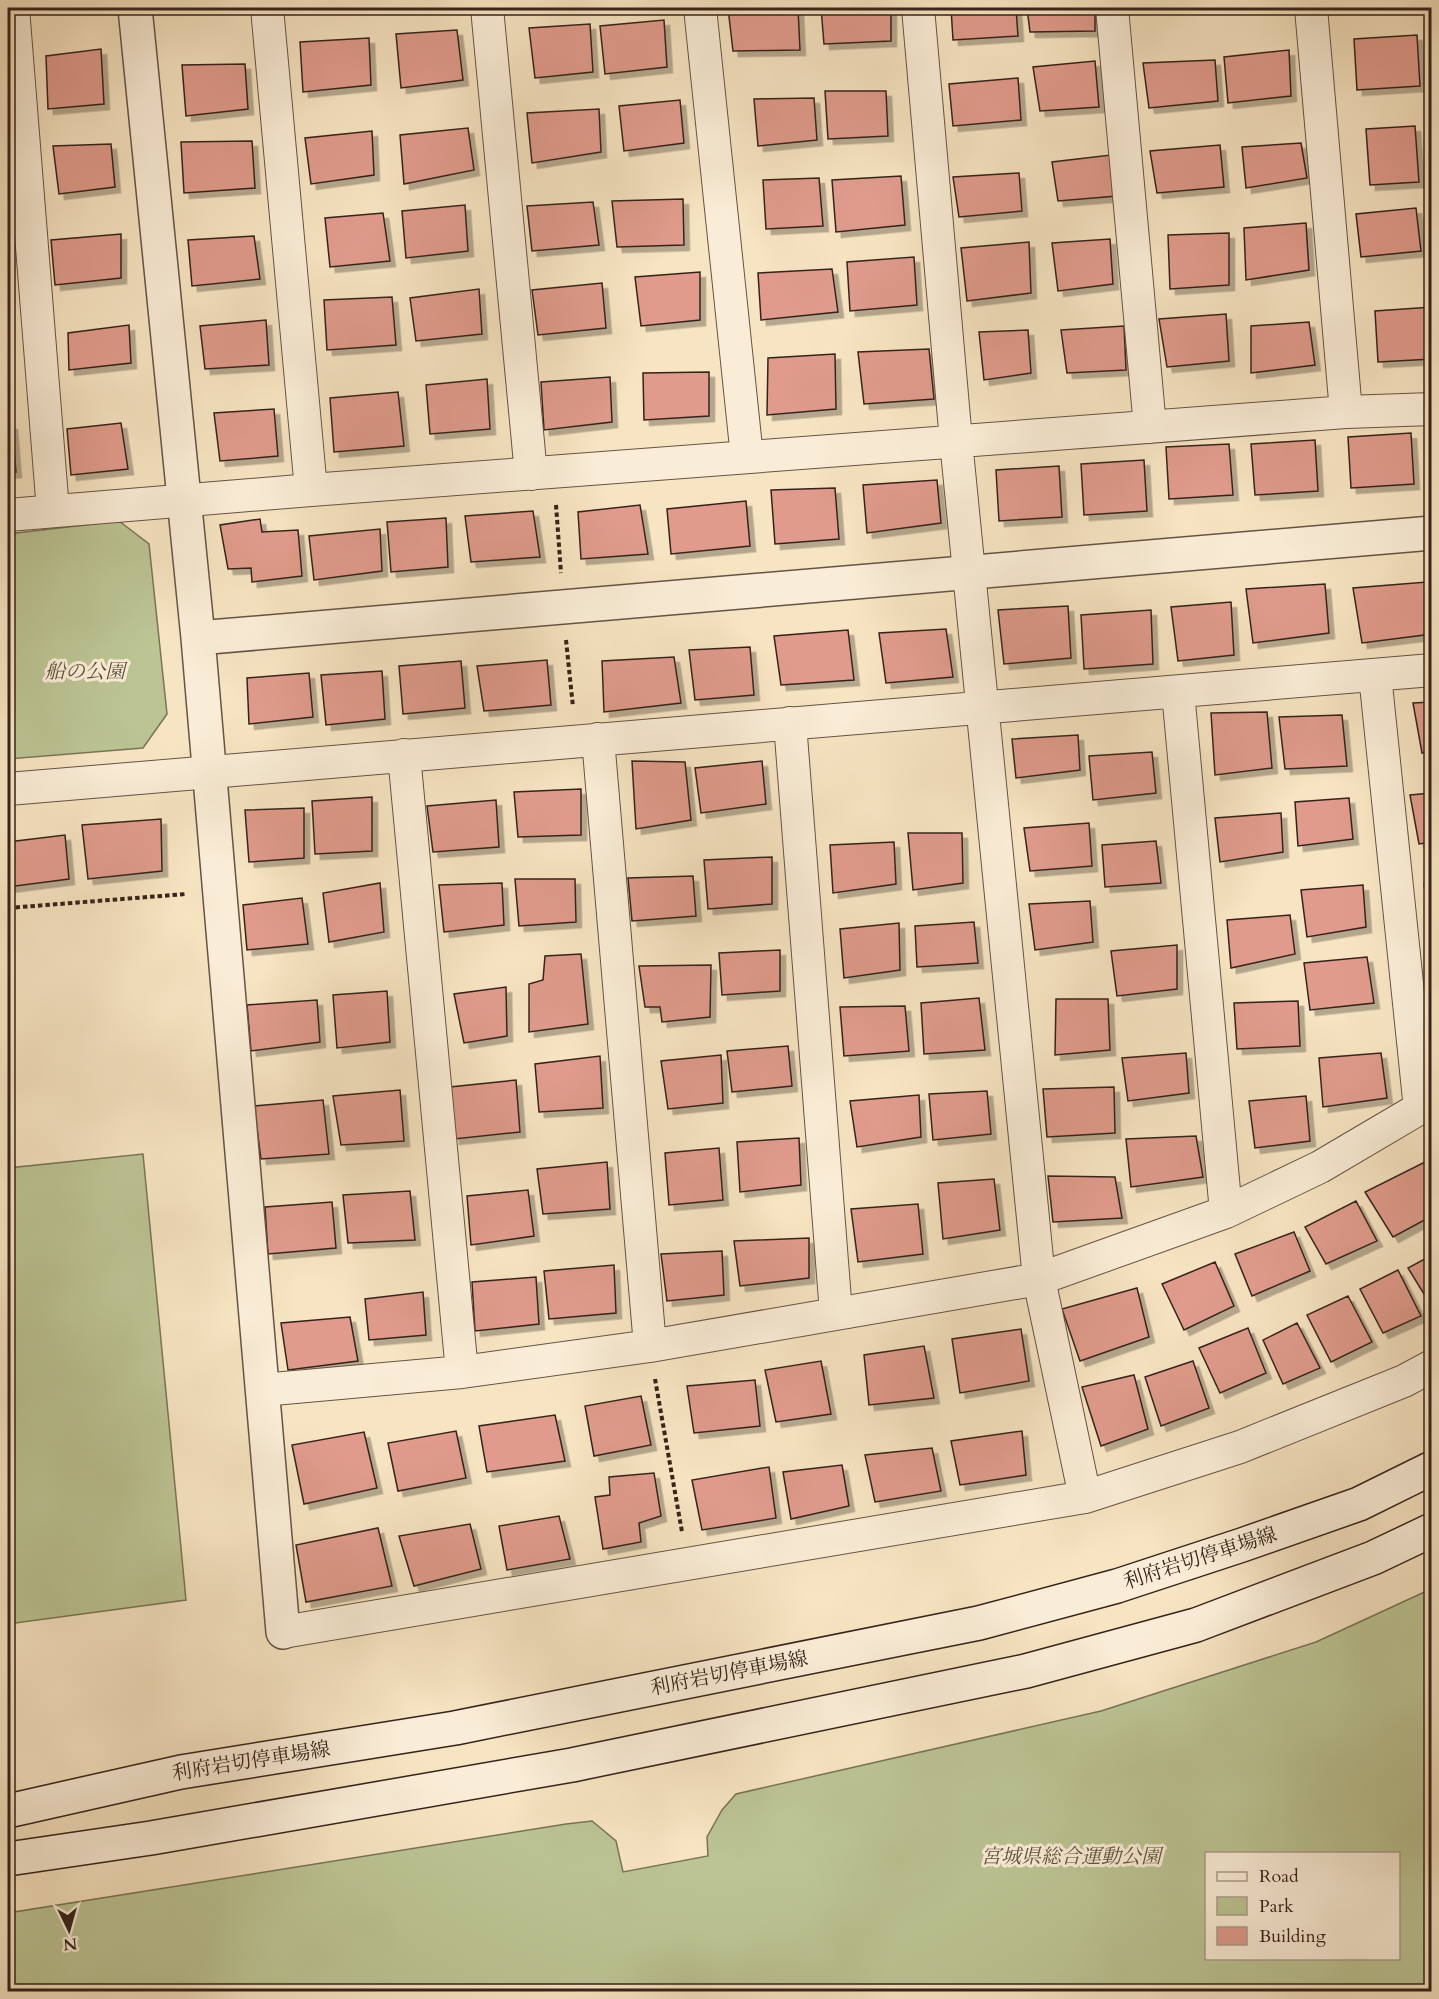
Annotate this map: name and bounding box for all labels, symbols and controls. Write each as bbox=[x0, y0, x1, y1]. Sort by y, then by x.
park label: 船の公園 bbox=[45, 658, 128, 685]
street label: 利府岩切停車場線 bbox=[1120, 1520, 1280, 1596]
street label: 利府岩切停車場線 bbox=[648, 1644, 810, 1702]
street label: 利府岩切停車場線 bbox=[170, 1735, 332, 1787]
park label: 宮城県総合運動公園 bbox=[981, 1843, 1164, 1870]
legend bbox=[1205, 1852, 1400, 1960]
text: Road bbox=[1259, 1864, 1299, 1889]
text: Park bbox=[1259, 1894, 1294, 1919]
north arrow bbox=[39, 1900, 99, 1960]
text: Building bbox=[1259, 1924, 1327, 1949]
text: N bbox=[62, 1932, 78, 1956]

